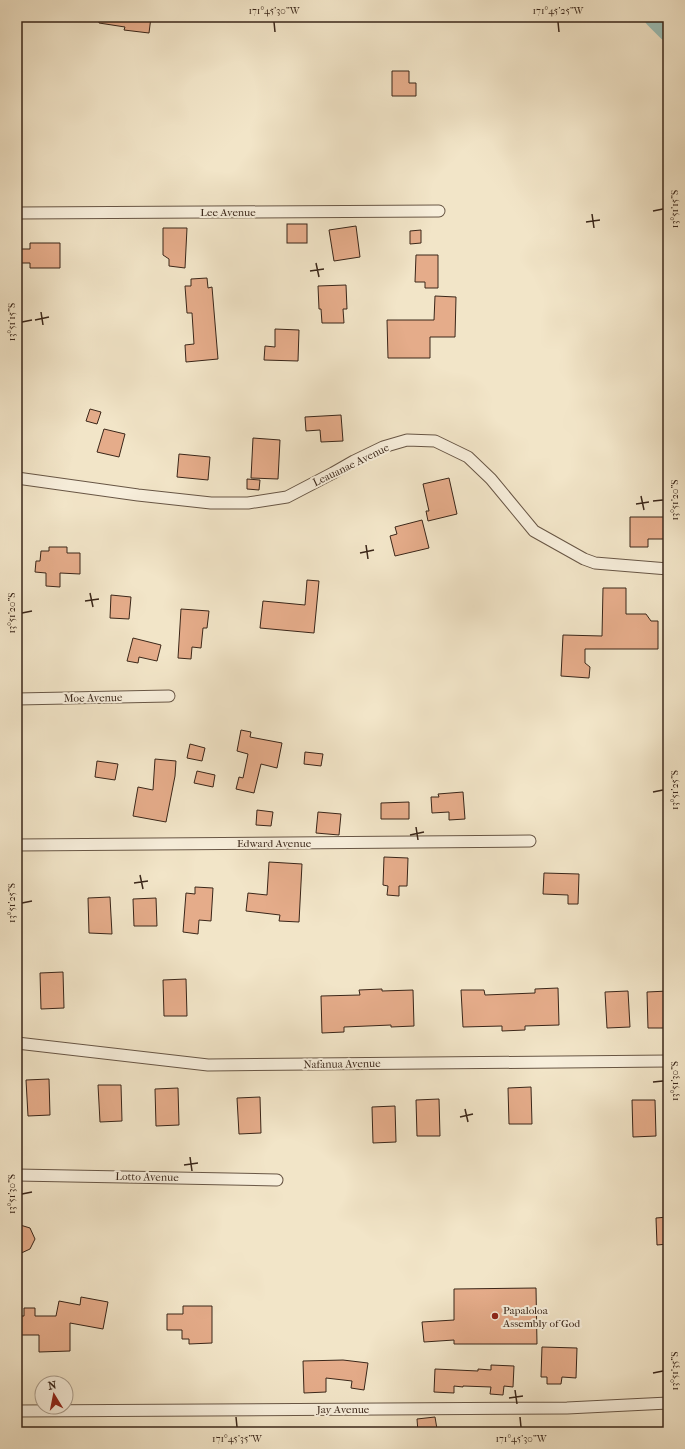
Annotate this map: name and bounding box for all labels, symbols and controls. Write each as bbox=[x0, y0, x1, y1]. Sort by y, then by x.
text: 171°45'30"W bbox=[248, 5, 301, 17]
text: 171°45'25"W bbox=[533, 5, 585, 17]
text: 13°51'15"S bbox=[669, 190, 681, 228]
street label: Lee Avenue bbox=[200, 206, 256, 219]
text: 13°51'15"S bbox=[6, 303, 18, 341]
street label: Leauanae Avenue bbox=[311, 441, 392, 489]
text: 13°51'20"S bbox=[669, 479, 681, 521]
text: 13°51'20"S bbox=[6, 592, 18, 634]
street label: Moe Avenue bbox=[63, 691, 123, 705]
text: 13°51'25"S bbox=[669, 770, 681, 810]
street label: Edward Avenue bbox=[237, 837, 312, 850]
text: 13°51'25"S bbox=[6, 883, 18, 923]
street label: Nafanua Avenue bbox=[303, 1057, 381, 1071]
text: 13°51'30"S bbox=[669, 1061, 681, 1101]
street label: Lotto Avenue bbox=[115, 1170, 179, 1184]
text: 13°51'30"S bbox=[6, 1174, 18, 1214]
place label: Papaloloa Assembly of God bbox=[502, 1304, 581, 1330]
marker: Papaloloa Assembly of God bbox=[490, 1311, 500, 1321]
text: 13°51'35"S bbox=[669, 1352, 681, 1390]
north arrow bbox=[34, 1375, 74, 1415]
text: N bbox=[47, 1378, 58, 1393]
street label: Jay Avenue bbox=[316, 1403, 370, 1416]
text: 171°45'35"W bbox=[212, 1433, 263, 1445]
text: 171°45'30"W bbox=[495, 1433, 548, 1445]

